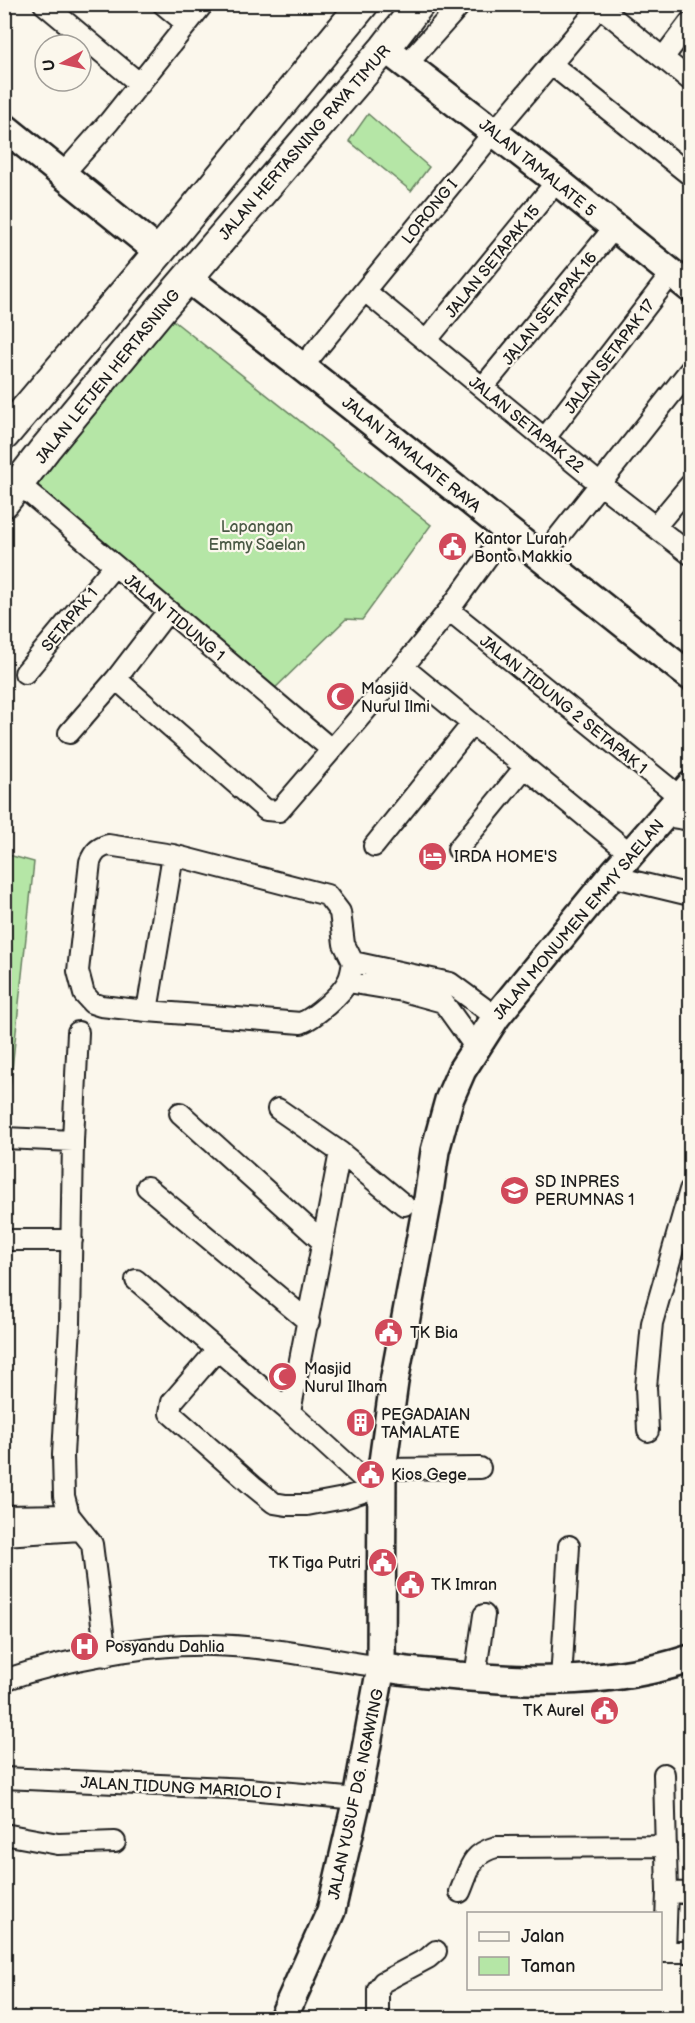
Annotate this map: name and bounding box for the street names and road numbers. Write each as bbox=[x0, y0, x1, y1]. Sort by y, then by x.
street label: JALAN HERTASNING RAYA TIMUR bbox=[215, 42, 395, 244]
street label: JALAN TAMALATE 5 bbox=[475, 115, 599, 221]
street label: LORONG I bbox=[398, 176, 462, 248]
street label: JALAN SETAPAK 15 bbox=[442, 202, 544, 322]
street label: JALAN SETAPAK 16 bbox=[499, 248, 602, 369]
street label: JALAN LETJEN HERTASNING bbox=[32, 286, 184, 468]
street label: JALAN SETAPAK 17 bbox=[561, 296, 659, 418]
street label: JALAN SETAPAK 22 bbox=[465, 373, 588, 478]
street label: JALAN TAMALATE RAYA bbox=[338, 393, 484, 517]
street label: JALAN TIDUNG 1 bbox=[120, 571, 228, 666]
street label: SETAPAK 1 bbox=[38, 584, 102, 656]
street label: JALAN TIDUNG 2 SETAPAK 1 bbox=[476, 632, 650, 779]
street label: JALAN MONUMEN EMMY SAELAN bbox=[490, 816, 669, 1024]
street label: JALAN YUSUF DG. NGAWING bbox=[325, 1687, 388, 1901]
street label: JALAN TIDUNG MARIOLO I bbox=[80, 1774, 282, 1803]

